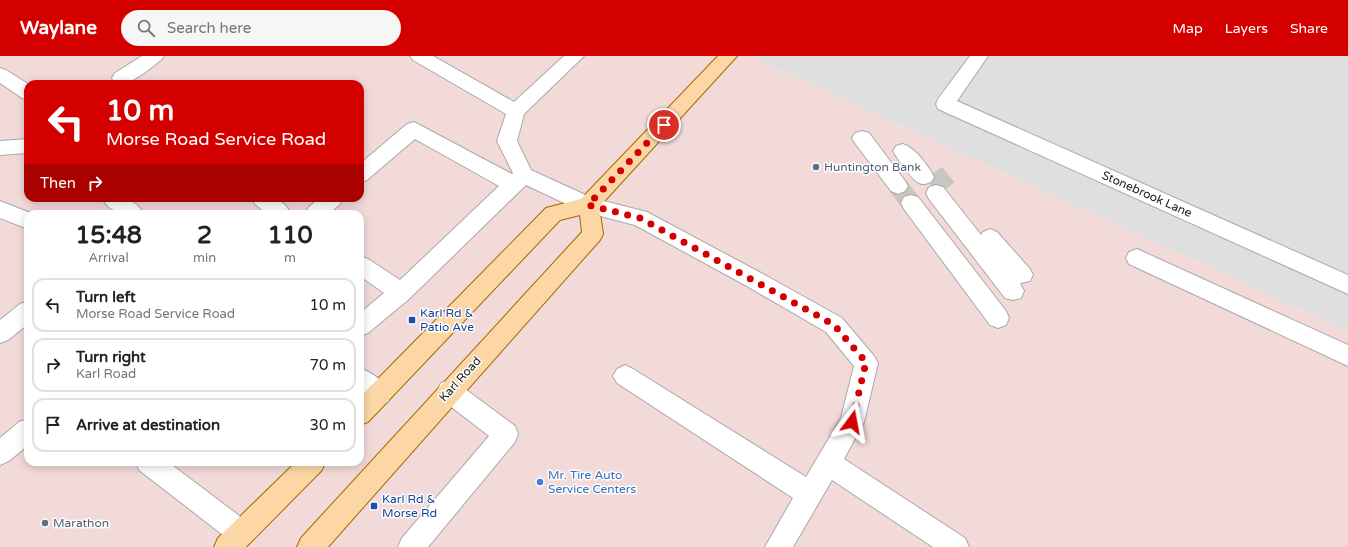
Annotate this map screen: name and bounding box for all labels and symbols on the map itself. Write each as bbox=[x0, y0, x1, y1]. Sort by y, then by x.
pin bbox=[647, 108, 681, 142]
place label: Huntington Bank bbox=[824, 160, 921, 174]
marker: Huntington Bank bbox=[811, 162, 821, 172]
street label: Stonebrook Lane bbox=[1100, 168, 1194, 220]
place label: Karl Rd & Patio Ave bbox=[420, 306, 474, 334]
marker: Karl Rd & Patio Ave bbox=[407, 315, 417, 325]
street label: Karl Road bbox=[436, 354, 484, 404]
position arrow bbox=[831, 401, 873, 443]
place label: Mr. Tire Auto Service Centers bbox=[548, 468, 636, 496]
marker: Mr. Tire Auto Service Centers bbox=[535, 477, 545, 487]
place label: Karl Rd & Morse Rd bbox=[382, 492, 437, 520]
marker: Karl Rd & Morse Rd bbox=[369, 501, 379, 511]
place label: Marathon bbox=[53, 516, 109, 530]
marker: Marathon bbox=[40, 518, 50, 528]

